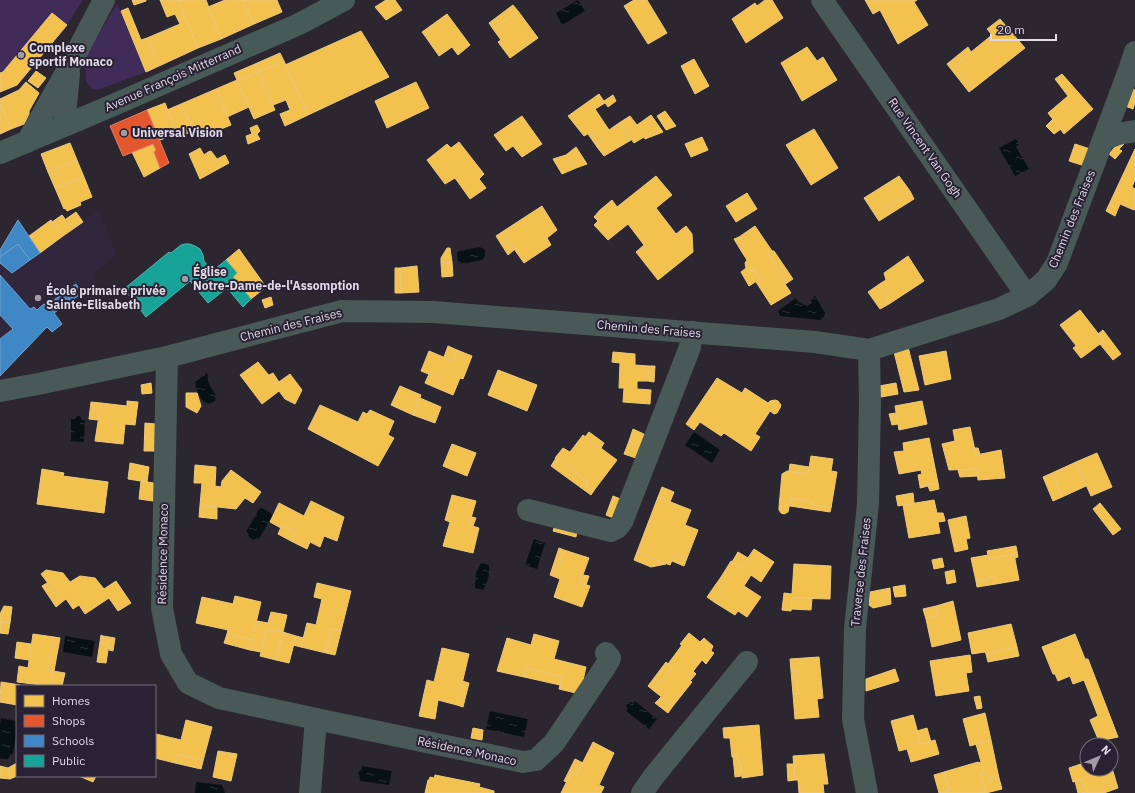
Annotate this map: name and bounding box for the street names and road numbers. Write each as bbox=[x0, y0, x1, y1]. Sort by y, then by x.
street label: Avenue François Mitterrand bbox=[102, 41, 243, 114]
street label: Rue Vincent Van Gogh bbox=[885, 95, 966, 201]
street label: Chemin des Fraises bbox=[1045, 167, 1098, 270]
street label: Chemin des Fraises bbox=[238, 305, 344, 344]
street label: Chemin des Fraises bbox=[596, 316, 702, 341]
street label: Résidence Monaco bbox=[154, 503, 171, 605]
street label: Traverse des Fraises bbox=[847, 516, 874, 627]
street label: Résidence Monaco bbox=[416, 733, 518, 768]

